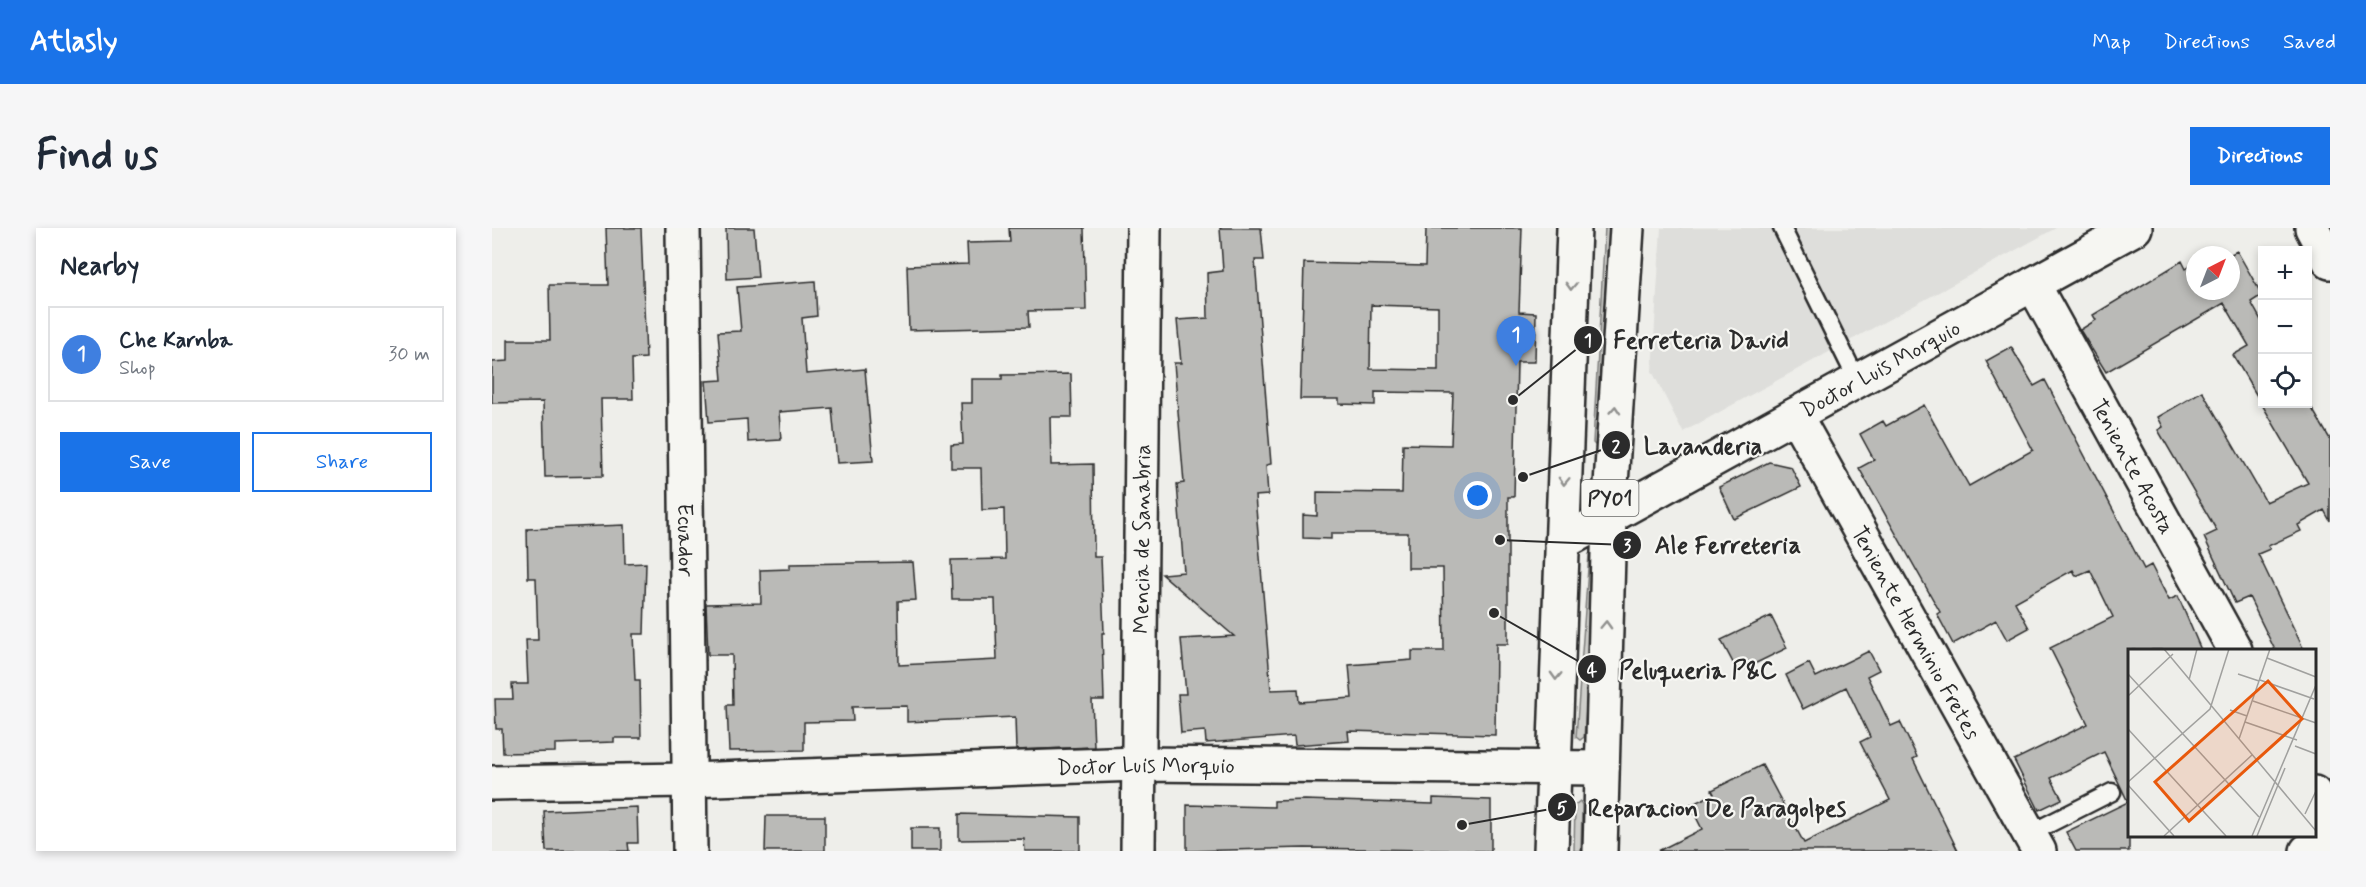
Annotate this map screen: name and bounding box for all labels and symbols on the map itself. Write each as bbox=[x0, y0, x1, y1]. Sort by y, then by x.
north arrow bbox=[2186, 246, 2240, 300]
one-way arrow bbox=[1565, 282, 1578, 291]
street label: Doctor Luis Morquio bbox=[1796, 315, 1966, 425]
pin: 1 bbox=[1496, 316, 1536, 366]
callout: Ferreteria David bbox=[1573, 319, 1800, 361]
text: Ferreteria David bbox=[1613, 326, 1789, 357]
text: 1 bbox=[1584, 329, 1592, 353]
street label: Teniente Acosta bbox=[2083, 395, 2180, 540]
one-way arrow bbox=[1609, 405, 1622, 414]
callout: Lavanderia bbox=[1601, 424, 1774, 466]
text: Lavanderia bbox=[1644, 432, 1763, 463]
text: 2 bbox=[1612, 435, 1621, 459]
street label: Mencia de Sanabria bbox=[1128, 444, 1158, 634]
one-way arrow bbox=[1557, 477, 1570, 486]
road number: PY01 bbox=[1582, 480, 1638, 516]
your location bbox=[1463, 481, 1492, 510]
street label: Ecuador bbox=[670, 503, 699, 578]
street label: Teniente Herminio Fretes bbox=[1844, 522, 1986, 745]
callout: Ale Ferreteria bbox=[1612, 524, 1814, 566]
text: Ale Ferreteria bbox=[1655, 531, 1801, 562]
text: 3 bbox=[1623, 534, 1632, 558]
one-way arrow bbox=[1600, 621, 1612, 630]
callout: Peluqueria P&C bbox=[1577, 648, 1788, 690]
inset map bbox=[2128, 649, 2315, 836]
text: Peluqueria P&C bbox=[1619, 656, 1778, 687]
text: 4 bbox=[1587, 659, 1598, 683]
one-way arrow bbox=[1550, 672, 1563, 681]
street label: Doctor Luis Morquio bbox=[1056, 752, 1235, 783]
callout: Reparacion De Paragolpes bbox=[1547, 786, 1858, 828]
text: Reparacion De Paragolpes bbox=[1588, 794, 1847, 828]
text: 5 bbox=[1557, 797, 1568, 821]

